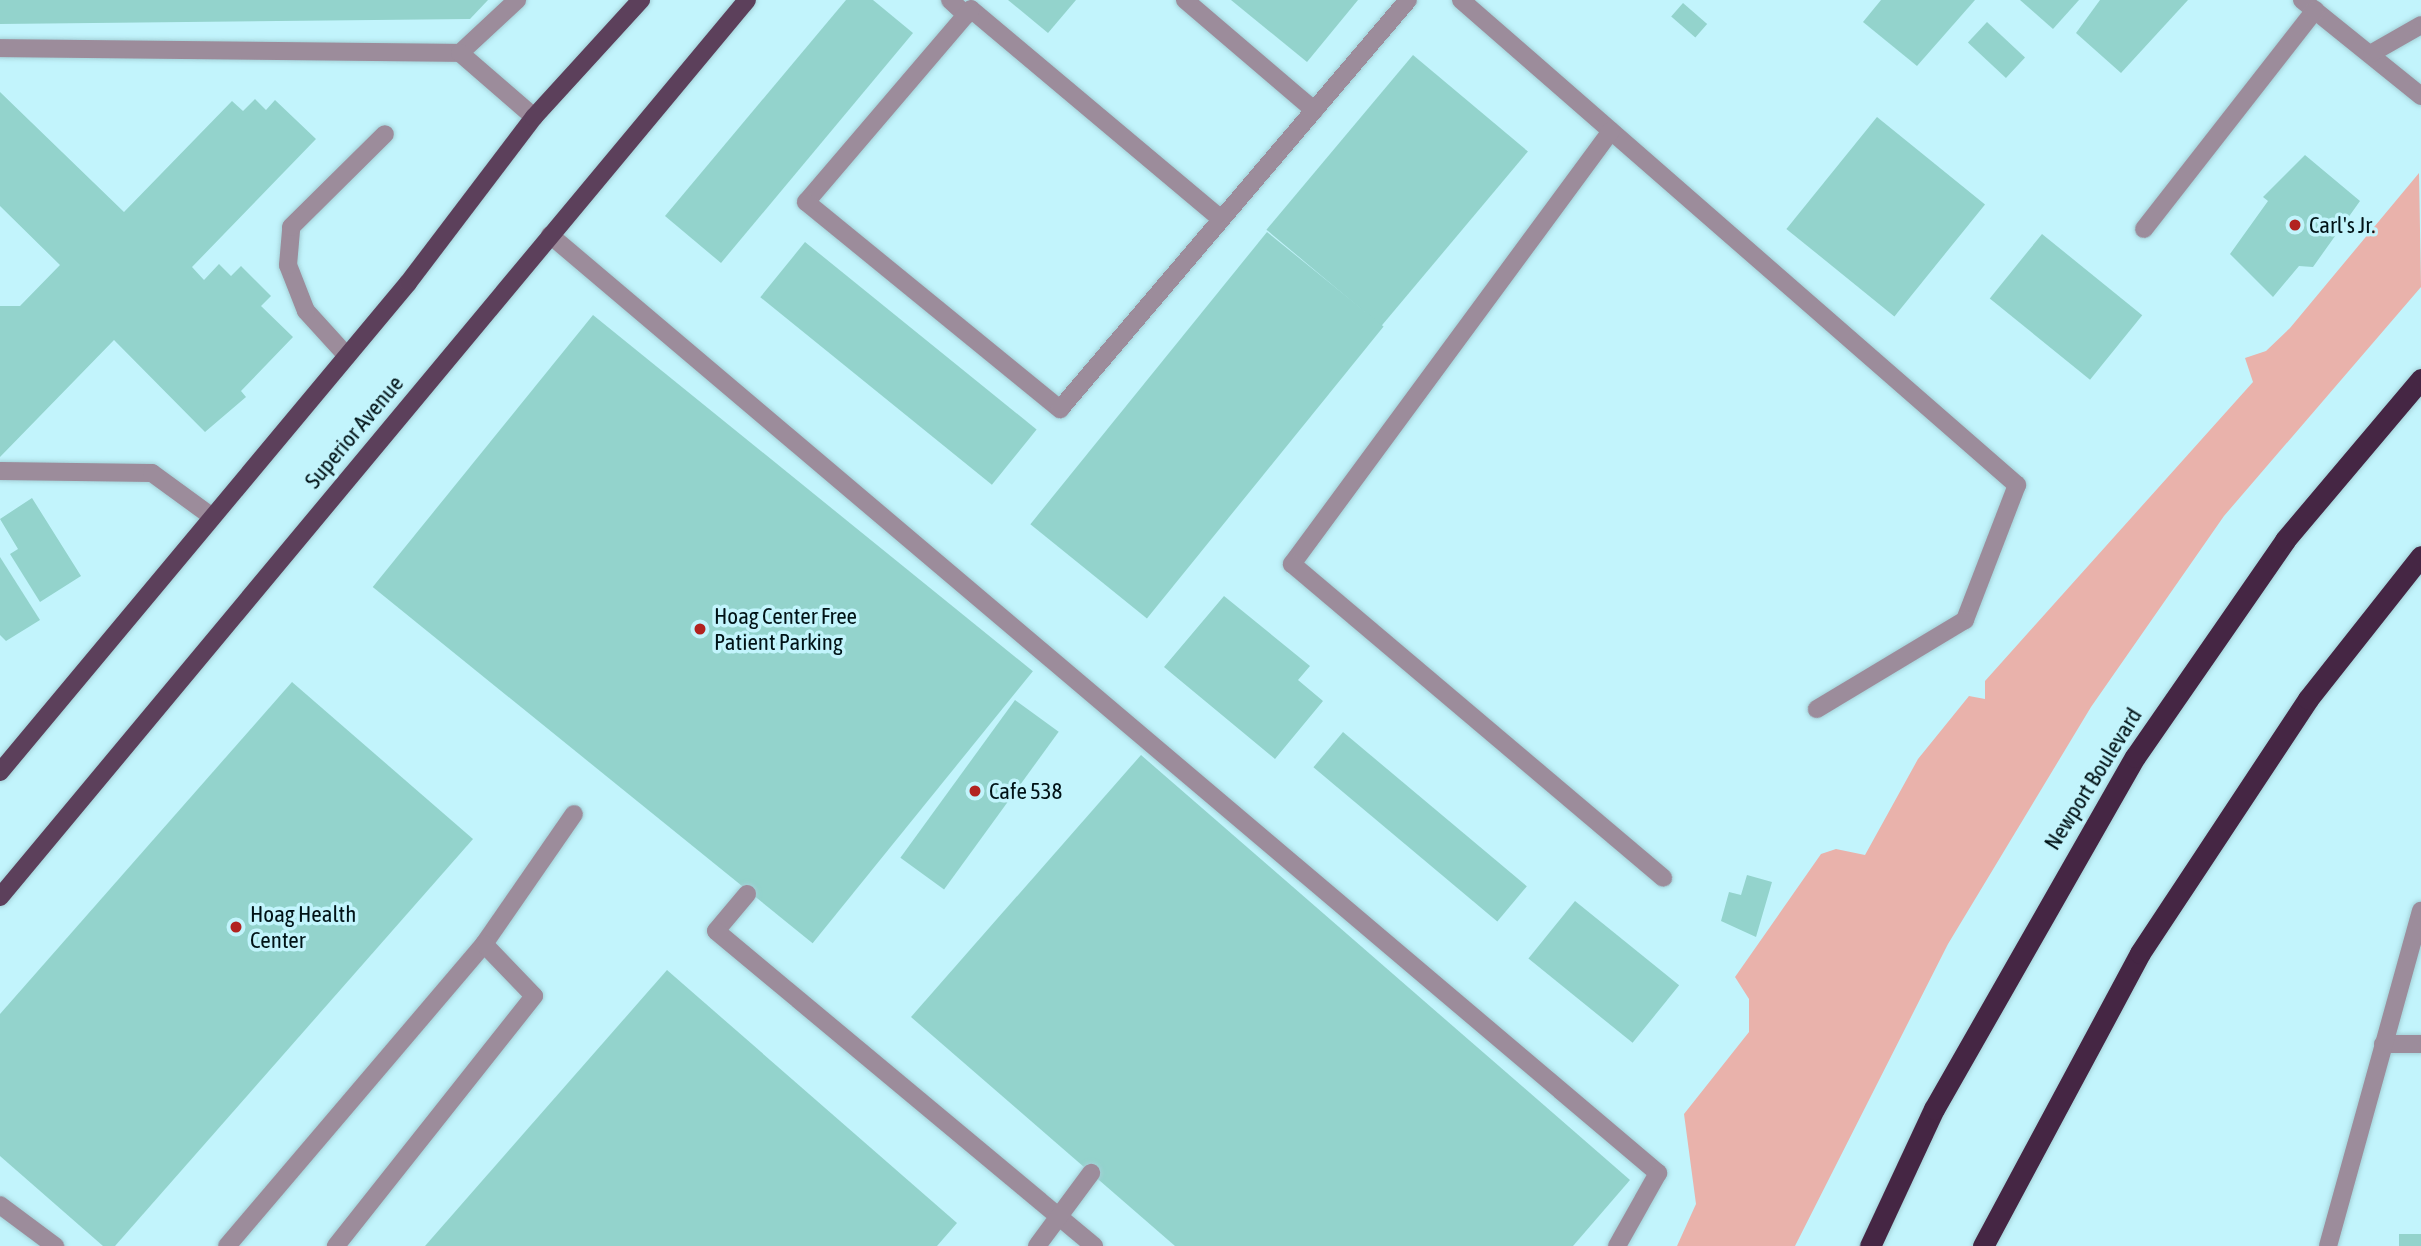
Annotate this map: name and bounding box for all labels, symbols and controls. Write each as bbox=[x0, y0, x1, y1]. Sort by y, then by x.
place label: Carl's Jr. bbox=[2309, 211, 2375, 239]
marker: Carl's Jr. bbox=[2287, 217, 2303, 233]
street label: Superior Avenue bbox=[299, 370, 409, 494]
place label: Hoag Center Free Patient Parking bbox=[714, 602, 857, 656]
marker: Hoag Center Free Patient Parking bbox=[692, 621, 708, 637]
street label: Newport Boulevard bbox=[2038, 703, 2148, 855]
place label: Cafe 538 bbox=[989, 777, 1062, 805]
marker: Cafe 538 bbox=[967, 783, 983, 799]
place label: Hoag Health Center bbox=[250, 900, 356, 954]
marker: Hoag Health Center bbox=[228, 919, 244, 935]

